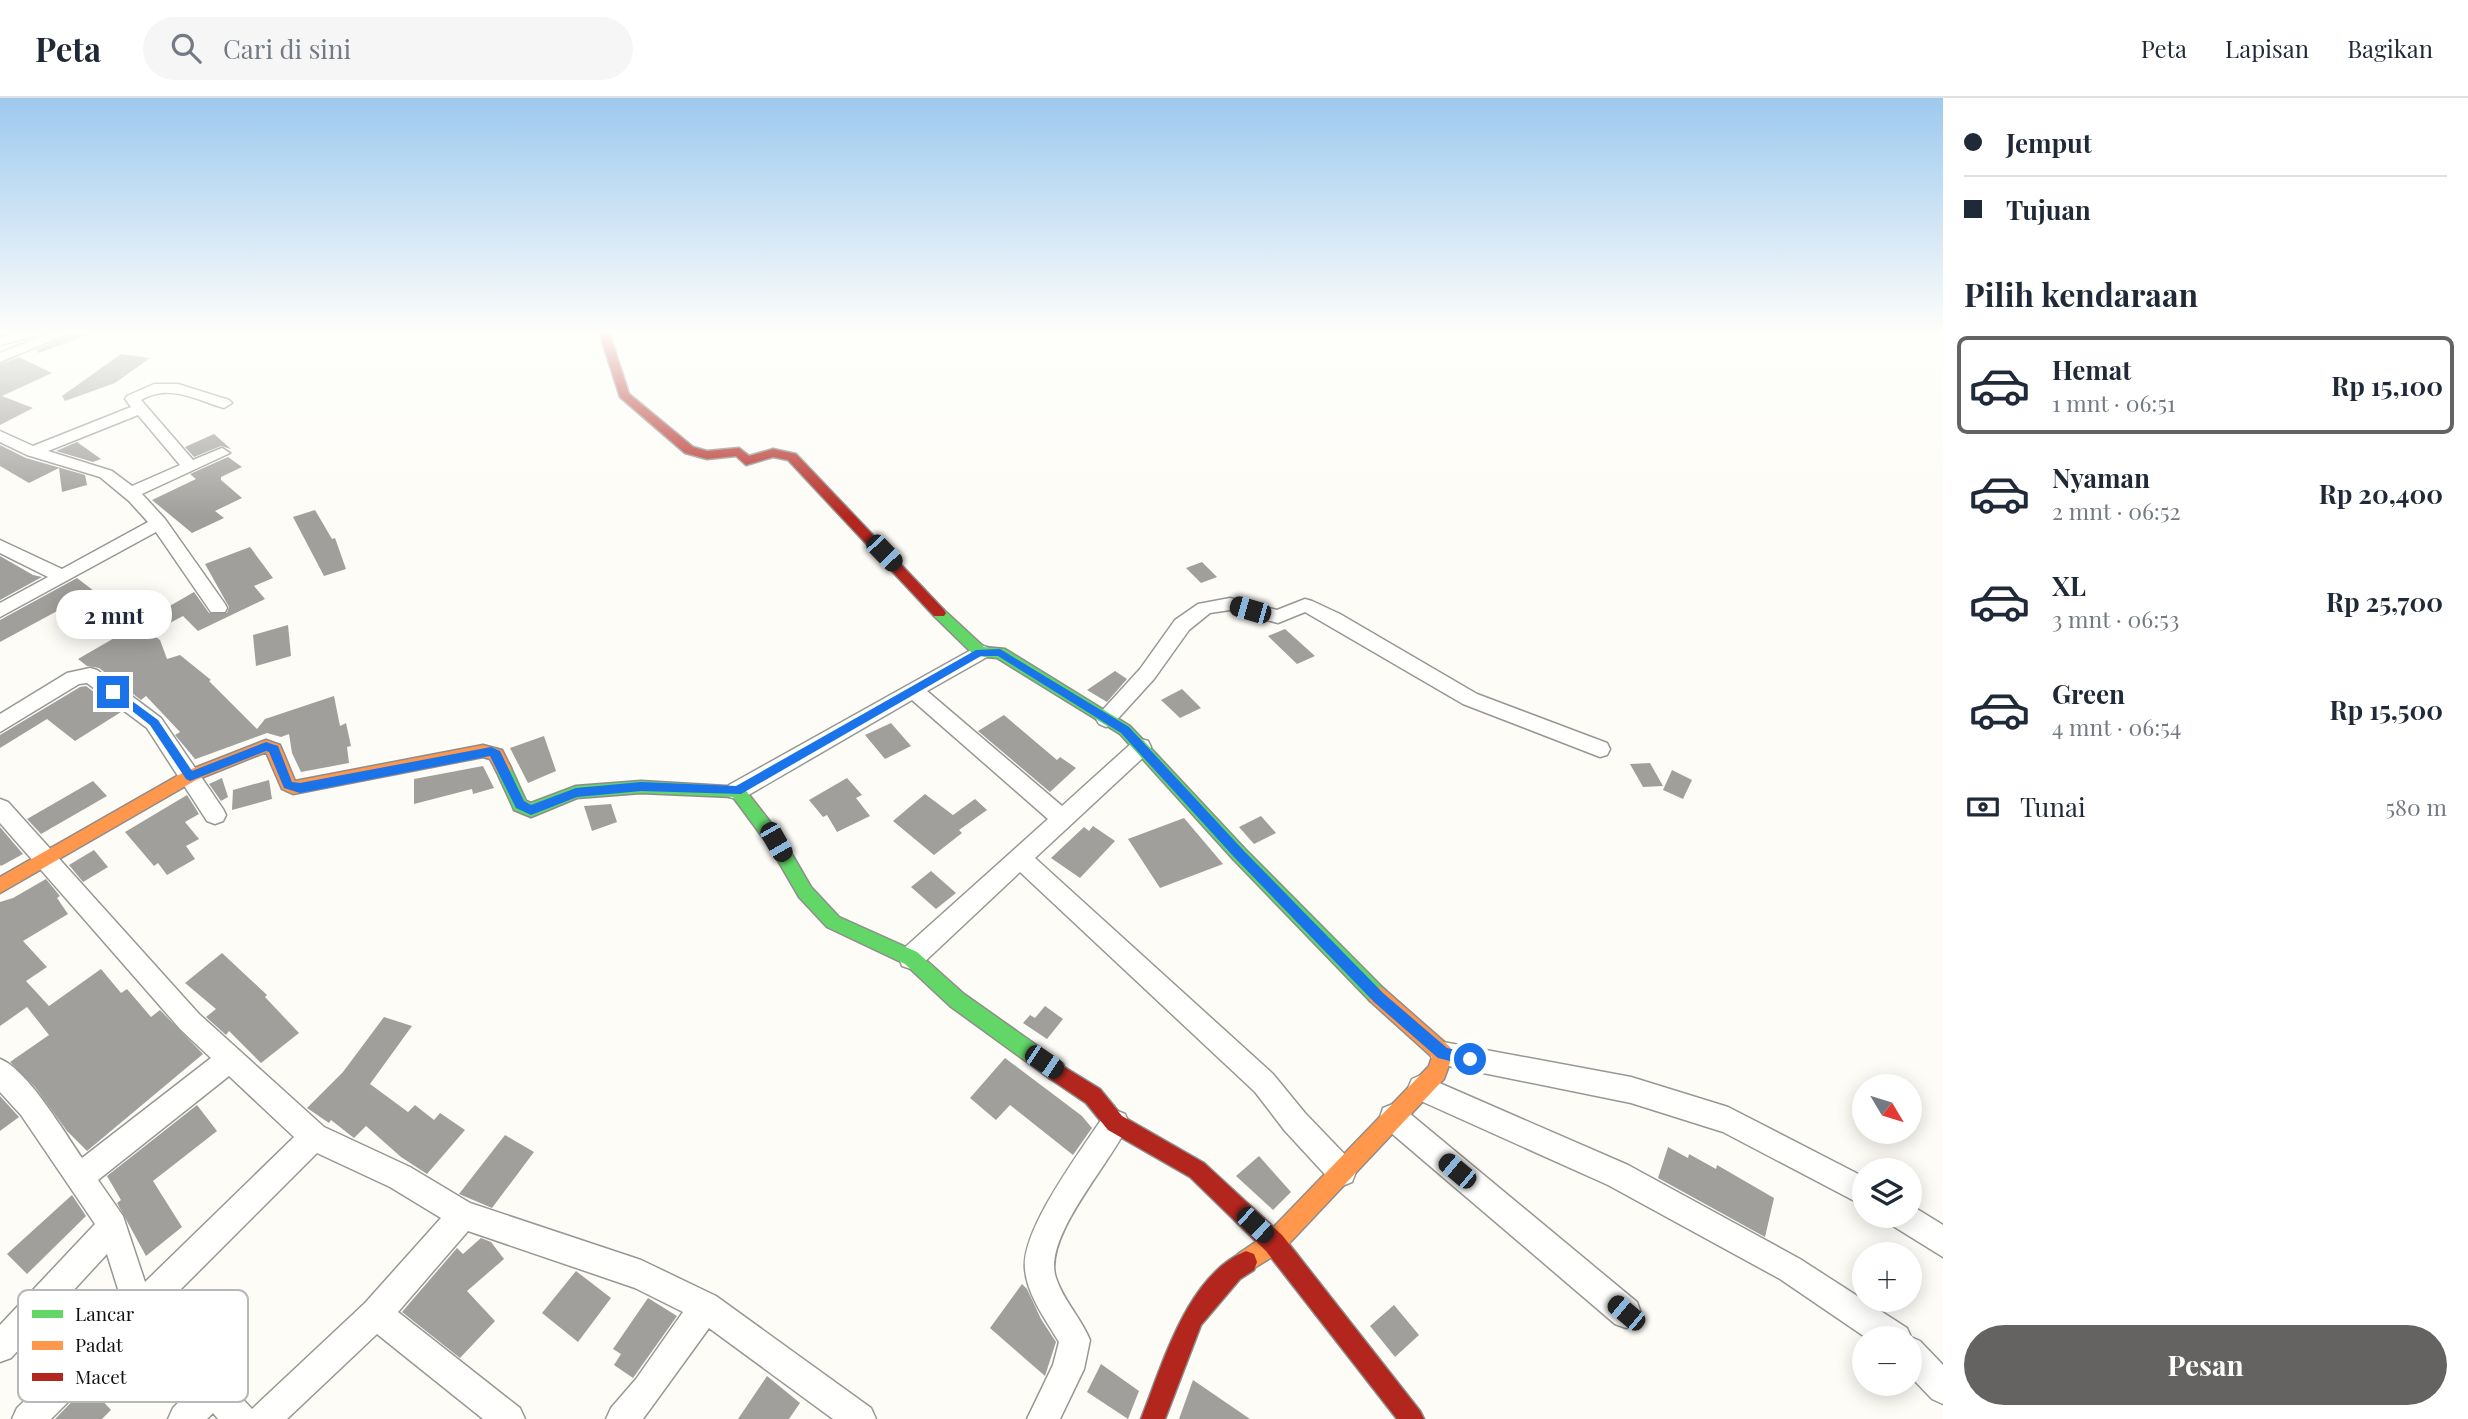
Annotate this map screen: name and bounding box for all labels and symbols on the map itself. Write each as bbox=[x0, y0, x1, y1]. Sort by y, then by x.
car bbox=[862, 531, 907, 575]
callout: 2 mnt bbox=[55, 590, 171, 640]
car bbox=[1227, 594, 1274, 626]
route end bbox=[97, 676, 129, 708]
car bbox=[757, 819, 796, 865]
car bbox=[1021, 1042, 1068, 1082]
route start bbox=[1454, 1043, 1486, 1075]
north arrow bbox=[1852, 1074, 1922, 1144]
car bbox=[1435, 1149, 1480, 1193]
car bbox=[1233, 1203, 1278, 1247]
legend bbox=[18, 1290, 248, 1402]
car bbox=[1604, 1291, 1649, 1335]
text: Lancar bbox=[75, 1300, 135, 1326]
text: Padat bbox=[75, 1331, 123, 1357]
text: Macet bbox=[75, 1363, 127, 1389]

